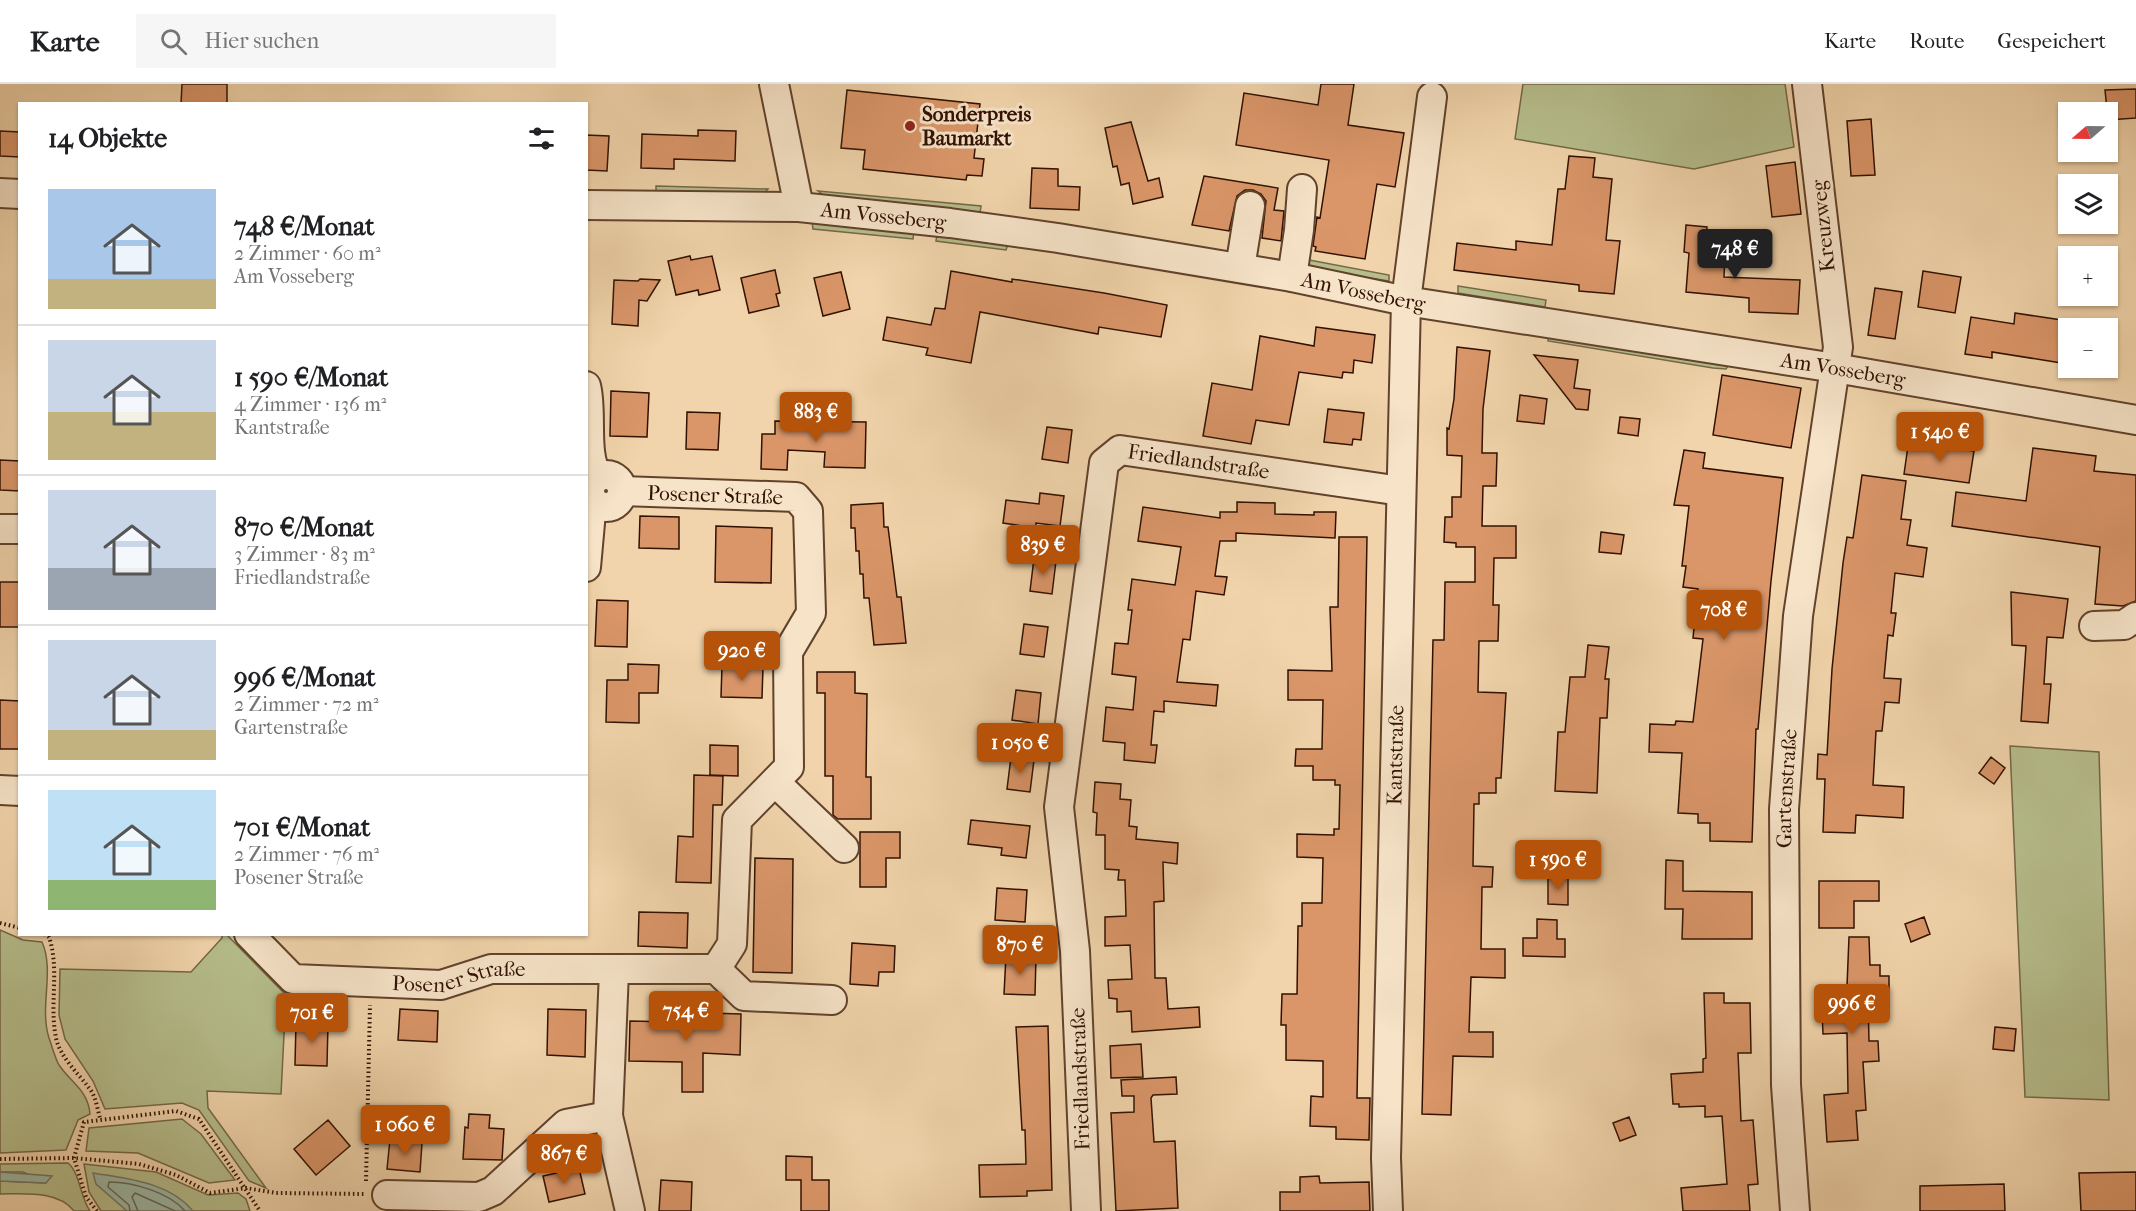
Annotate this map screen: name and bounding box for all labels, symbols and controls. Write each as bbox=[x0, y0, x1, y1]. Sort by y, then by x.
search box bbox=[136, 14, 556, 68]
text: Karte bbox=[30, 25, 100, 58]
icon: search bbox=[157, 25, 190, 58]
text: Hier suchen bbox=[205, 28, 319, 54]
text: Karte bbox=[1824, 29, 1876, 53]
text: Route bbox=[1909, 29, 1964, 53]
text: Gespeichert bbox=[1997, 29, 2106, 53]
place label: Sonderpreis Baumarkt bbox=[922, 102, 1031, 150]
north arrow bbox=[2058, 102, 2118, 162]
map controls bbox=[2058, 102, 2118, 378]
marker: Sonderpreis Baumarkt bbox=[903, 119, 917, 133]
icon: filters bbox=[525, 122, 558, 155]
text: 14 Objekte bbox=[48, 123, 167, 154]
button: layers bbox=[2058, 174, 2118, 234]
street label: Kreuzweg bbox=[1806, 178, 1840, 273]
street label: Am Vosseberg bbox=[819, 197, 948, 235]
text: 748 €/Monat bbox=[234, 211, 375, 242]
icon: home bbox=[96, 213, 168, 285]
pin: 748 € bbox=[1693, 229, 1777, 280]
text: 748 € bbox=[1711, 237, 1759, 260]
text: 2 Zimmer · 60 m² bbox=[234, 242, 381, 265]
button: + bbox=[2058, 246, 2118, 306]
text: Am Vosseberg bbox=[234, 265, 354, 288]
street label: Am Vosseberg bbox=[1298, 267, 1428, 316]
button: − bbox=[2058, 318, 2118, 378]
street label: Am Vosseberg bbox=[1778, 348, 1908, 392]
text: 1 590 €/Monat bbox=[234, 362, 388, 393]
icon: home bbox=[96, 364, 168, 436]
pin: 883 € bbox=[774, 392, 858, 443]
text: 4 Zimmer · 136 m² bbox=[234, 393, 386, 416]
text: 883 € bbox=[794, 400, 838, 423]
pin: 1 540 € bbox=[1885, 412, 1995, 463]
text: Kantstraße bbox=[234, 416, 330, 439]
text: 1 540 € bbox=[1910, 420, 1970, 443]
street label: Friedlandstraße bbox=[1126, 439, 1271, 484]
street label: Posener Straße bbox=[647, 481, 783, 509]
text: 870 €/Monat bbox=[234, 512, 374, 543]
icon: home bbox=[96, 514, 168, 586]
pin: 839 € bbox=[1001, 525, 1085, 576]
text: 839 € bbox=[1021, 533, 1065, 556]
text: 3 Zimmer · 83 m² bbox=[234, 543, 375, 566]
text: Friedlandstraße bbox=[234, 566, 370, 589]
pin: 708 € bbox=[1682, 590, 1766, 641]
text: 708 € bbox=[1701, 598, 1747, 621]
pin: 920 € bbox=[700, 631, 784, 682]
text: 920 € bbox=[718, 639, 766, 662]
text: 996 €/Monat bbox=[234, 662, 376, 693]
icon: home bbox=[96, 664, 168, 736]
text: 2 Zimmer · 72 m² bbox=[234, 693, 379, 716]
street label: Kantstraße bbox=[1382, 705, 1409, 806]
text: Gartenstraße bbox=[234, 716, 348, 739]
pin: 1 050 € bbox=[965, 723, 1075, 774]
street label: Gartenstraße bbox=[1772, 728, 1802, 848]
text: 1 050 € bbox=[991, 731, 1049, 754]
text: 701 €/Monat bbox=[234, 812, 370, 843]
icon: home bbox=[96, 814, 168, 886]
pin: 1 590 € bbox=[1503, 840, 1613, 891]
text: 2 Zimmer · 76 m² bbox=[234, 843, 379, 866]
text: 1 590 € bbox=[1529, 848, 1587, 871]
text: Posener Straße bbox=[234, 866, 363, 889]
pin: 870 € bbox=[978, 925, 1062, 976]
text: 870 € bbox=[997, 933, 1043, 956]
street label: Posener Straße bbox=[392, 957, 525, 997]
pin: 996 € bbox=[1810, 984, 1894, 1035]
pin: 754 € bbox=[644, 991, 728, 1042]
text: 996 € bbox=[1828, 992, 1876, 1015]
pin: 701 € bbox=[270, 993, 354, 1044]
text: 754 € bbox=[663, 999, 709, 1022]
text: 701 € bbox=[290, 1001, 334, 1024]
street label: Friedlandstraße bbox=[1066, 1007, 1094, 1151]
pin: 1 060 € bbox=[350, 1105, 460, 1156]
text: 1 060 € bbox=[375, 1113, 435, 1136]
pin: 867 € bbox=[522, 1134, 606, 1185]
text: 867 € bbox=[541, 1142, 587, 1165]

